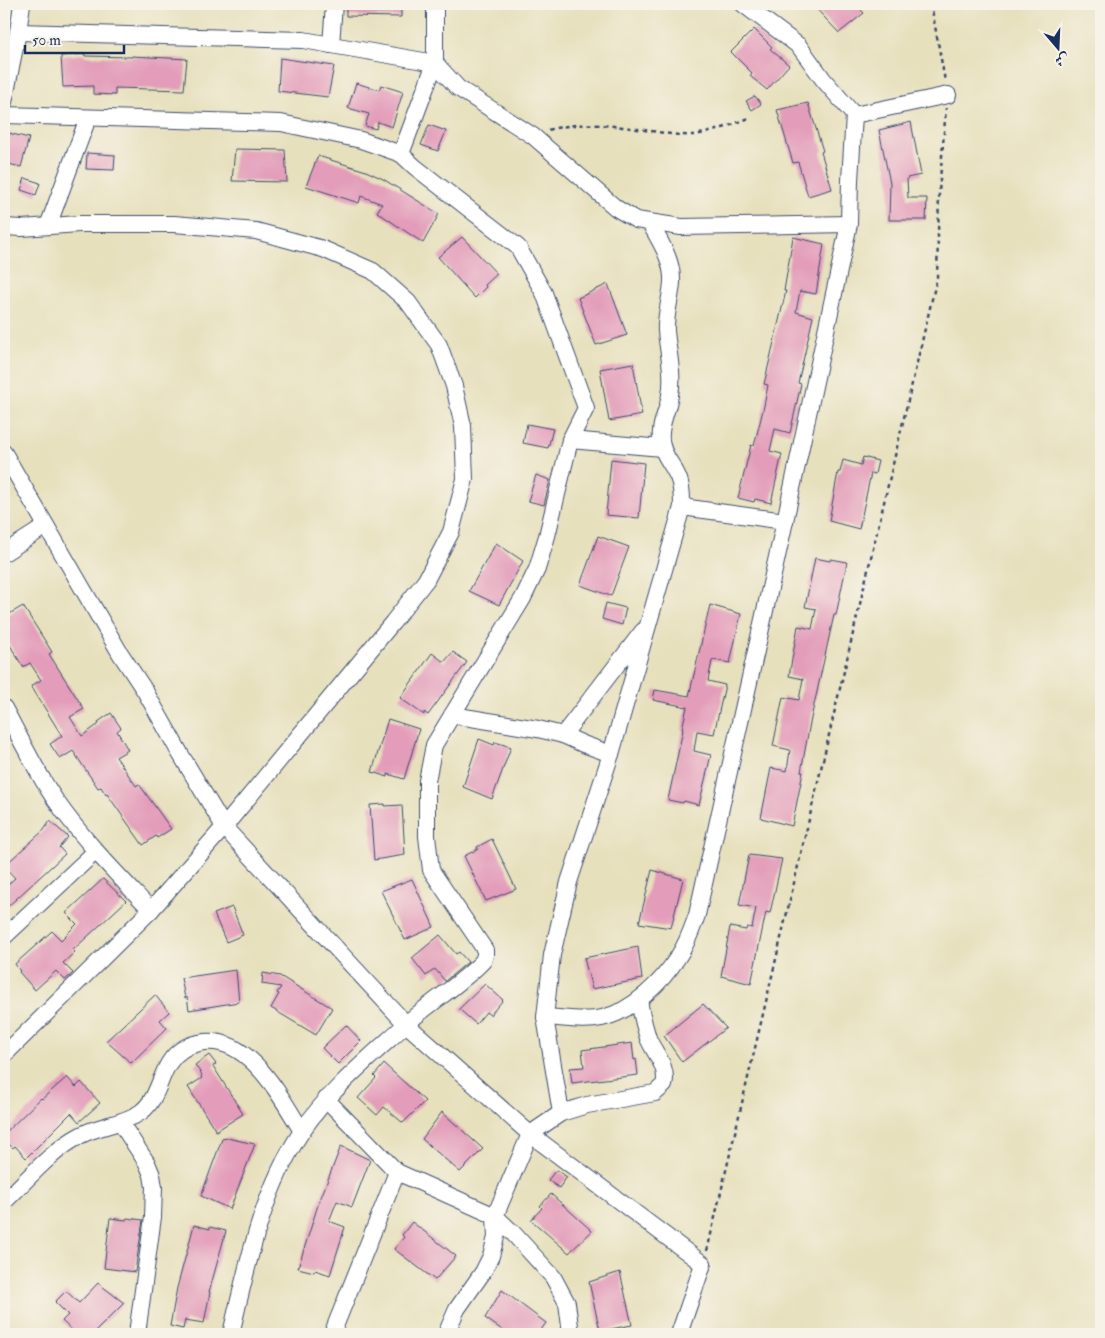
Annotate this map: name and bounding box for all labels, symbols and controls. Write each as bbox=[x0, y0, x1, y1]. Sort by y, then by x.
scale bar bbox=[25, 22, 124, 54]
north arrow bbox=[1032, 22, 1082, 72]
text: 50 m bbox=[32, 31, 61, 50]
text: ش bbox=[1053, 50, 1071, 70]

